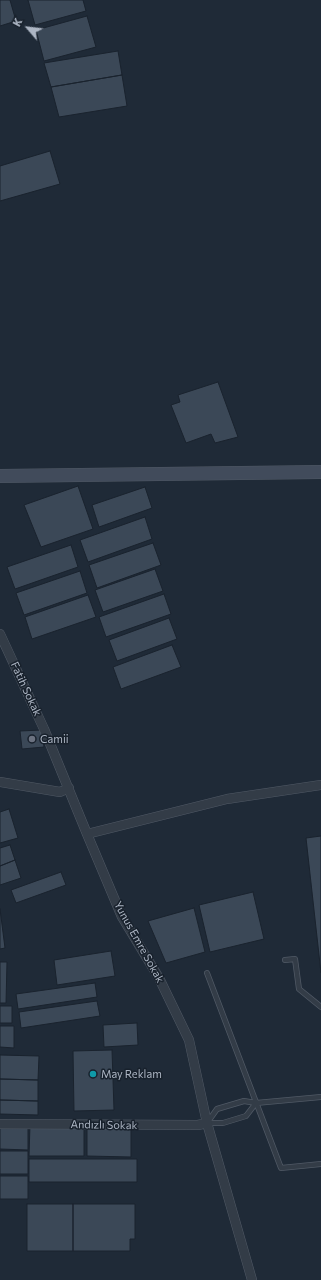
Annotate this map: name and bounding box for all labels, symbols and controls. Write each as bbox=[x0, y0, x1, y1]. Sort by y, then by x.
north arrow bbox=[8, 8, 48, 48]
text: K bbox=[9, 16, 25, 29]
street label: Fatih Sokak bbox=[8, 660, 44, 718]
place label: Camii bbox=[40, 732, 69, 746]
marker: Camii bbox=[27, 734, 37, 744]
street label: Yunus Emre Sokak bbox=[111, 899, 167, 985]
place label: May Reklam bbox=[101, 1067, 162, 1081]
marker: May Reklam bbox=[88, 1069, 98, 1079]
street label: Andızlı Sokak bbox=[70, 1118, 138, 1132]

